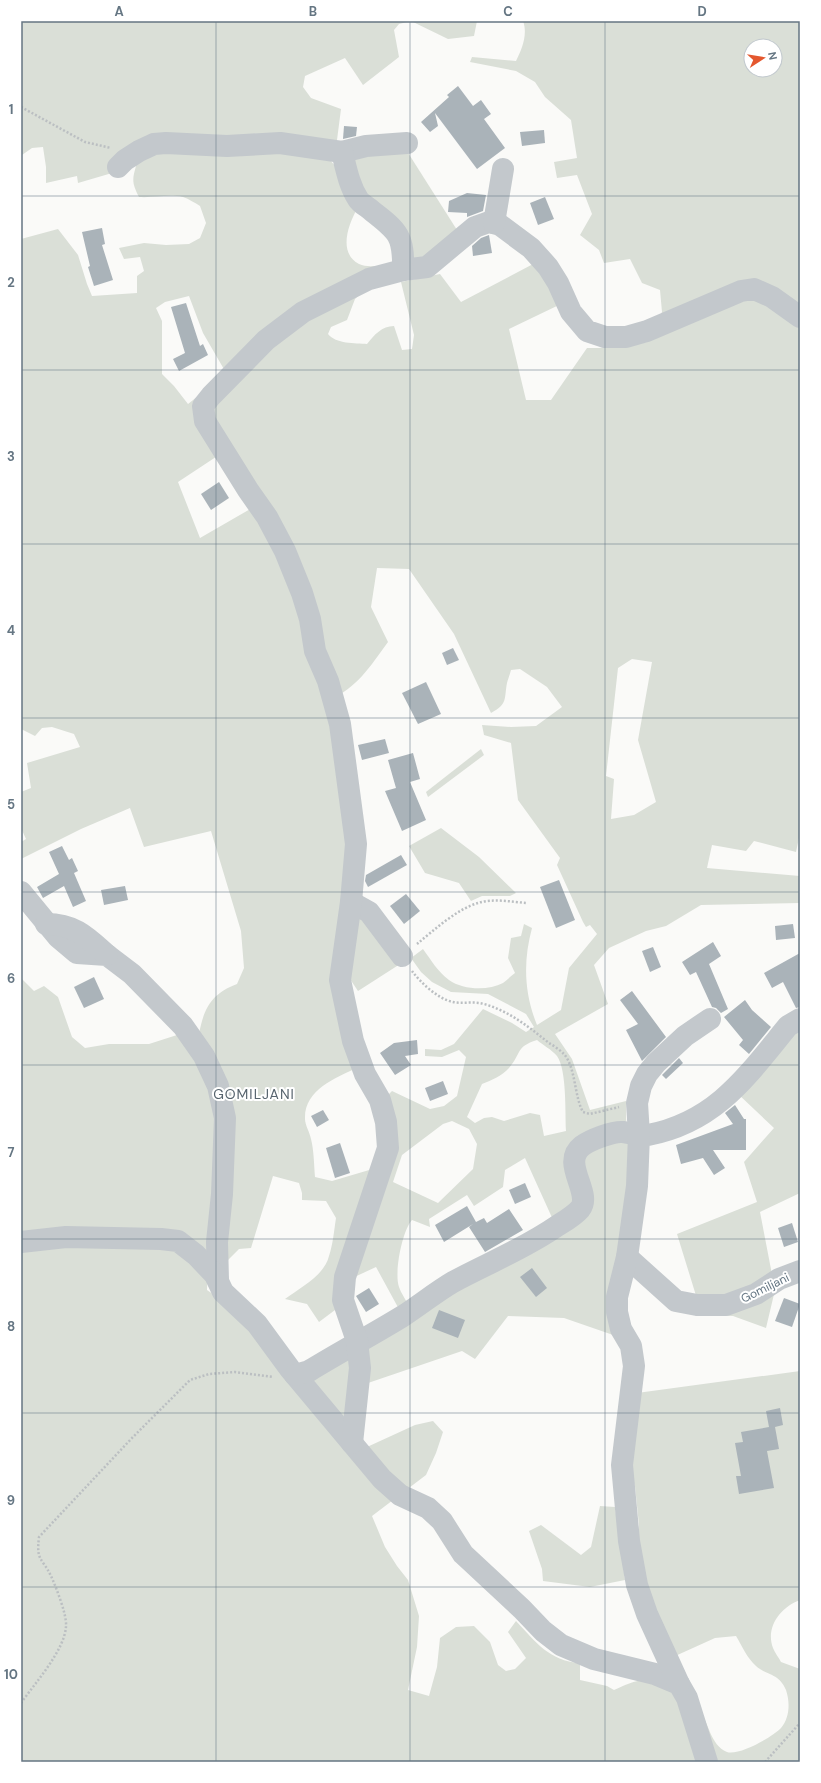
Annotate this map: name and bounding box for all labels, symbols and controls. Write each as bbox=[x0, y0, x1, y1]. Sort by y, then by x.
text: A bbox=[114, 3, 124, 20]
text: B bbox=[309, 3, 317, 20]
text: C bbox=[503, 3, 513, 20]
text: D bbox=[697, 3, 707, 20]
north arrow bbox=[743, 38, 783, 78]
text: N bbox=[765, 51, 780, 61]
text: 1 bbox=[9, 101, 13, 118]
text: 2 bbox=[7, 274, 15, 291]
text: 3 bbox=[7, 448, 15, 465]
text: 4 bbox=[7, 622, 15, 639]
text: 5 bbox=[7, 796, 15, 813]
text: 6 bbox=[7, 970, 15, 987]
district label: GOMILJANI bbox=[213, 1085, 295, 1103]
text: 7 bbox=[8, 1144, 15, 1161]
street label: Gomiljani bbox=[738, 1269, 792, 1307]
text: 8 bbox=[7, 1318, 15, 1335]
text: 9 bbox=[7, 1492, 15, 1509]
text: 10 bbox=[4, 1666, 18, 1683]

